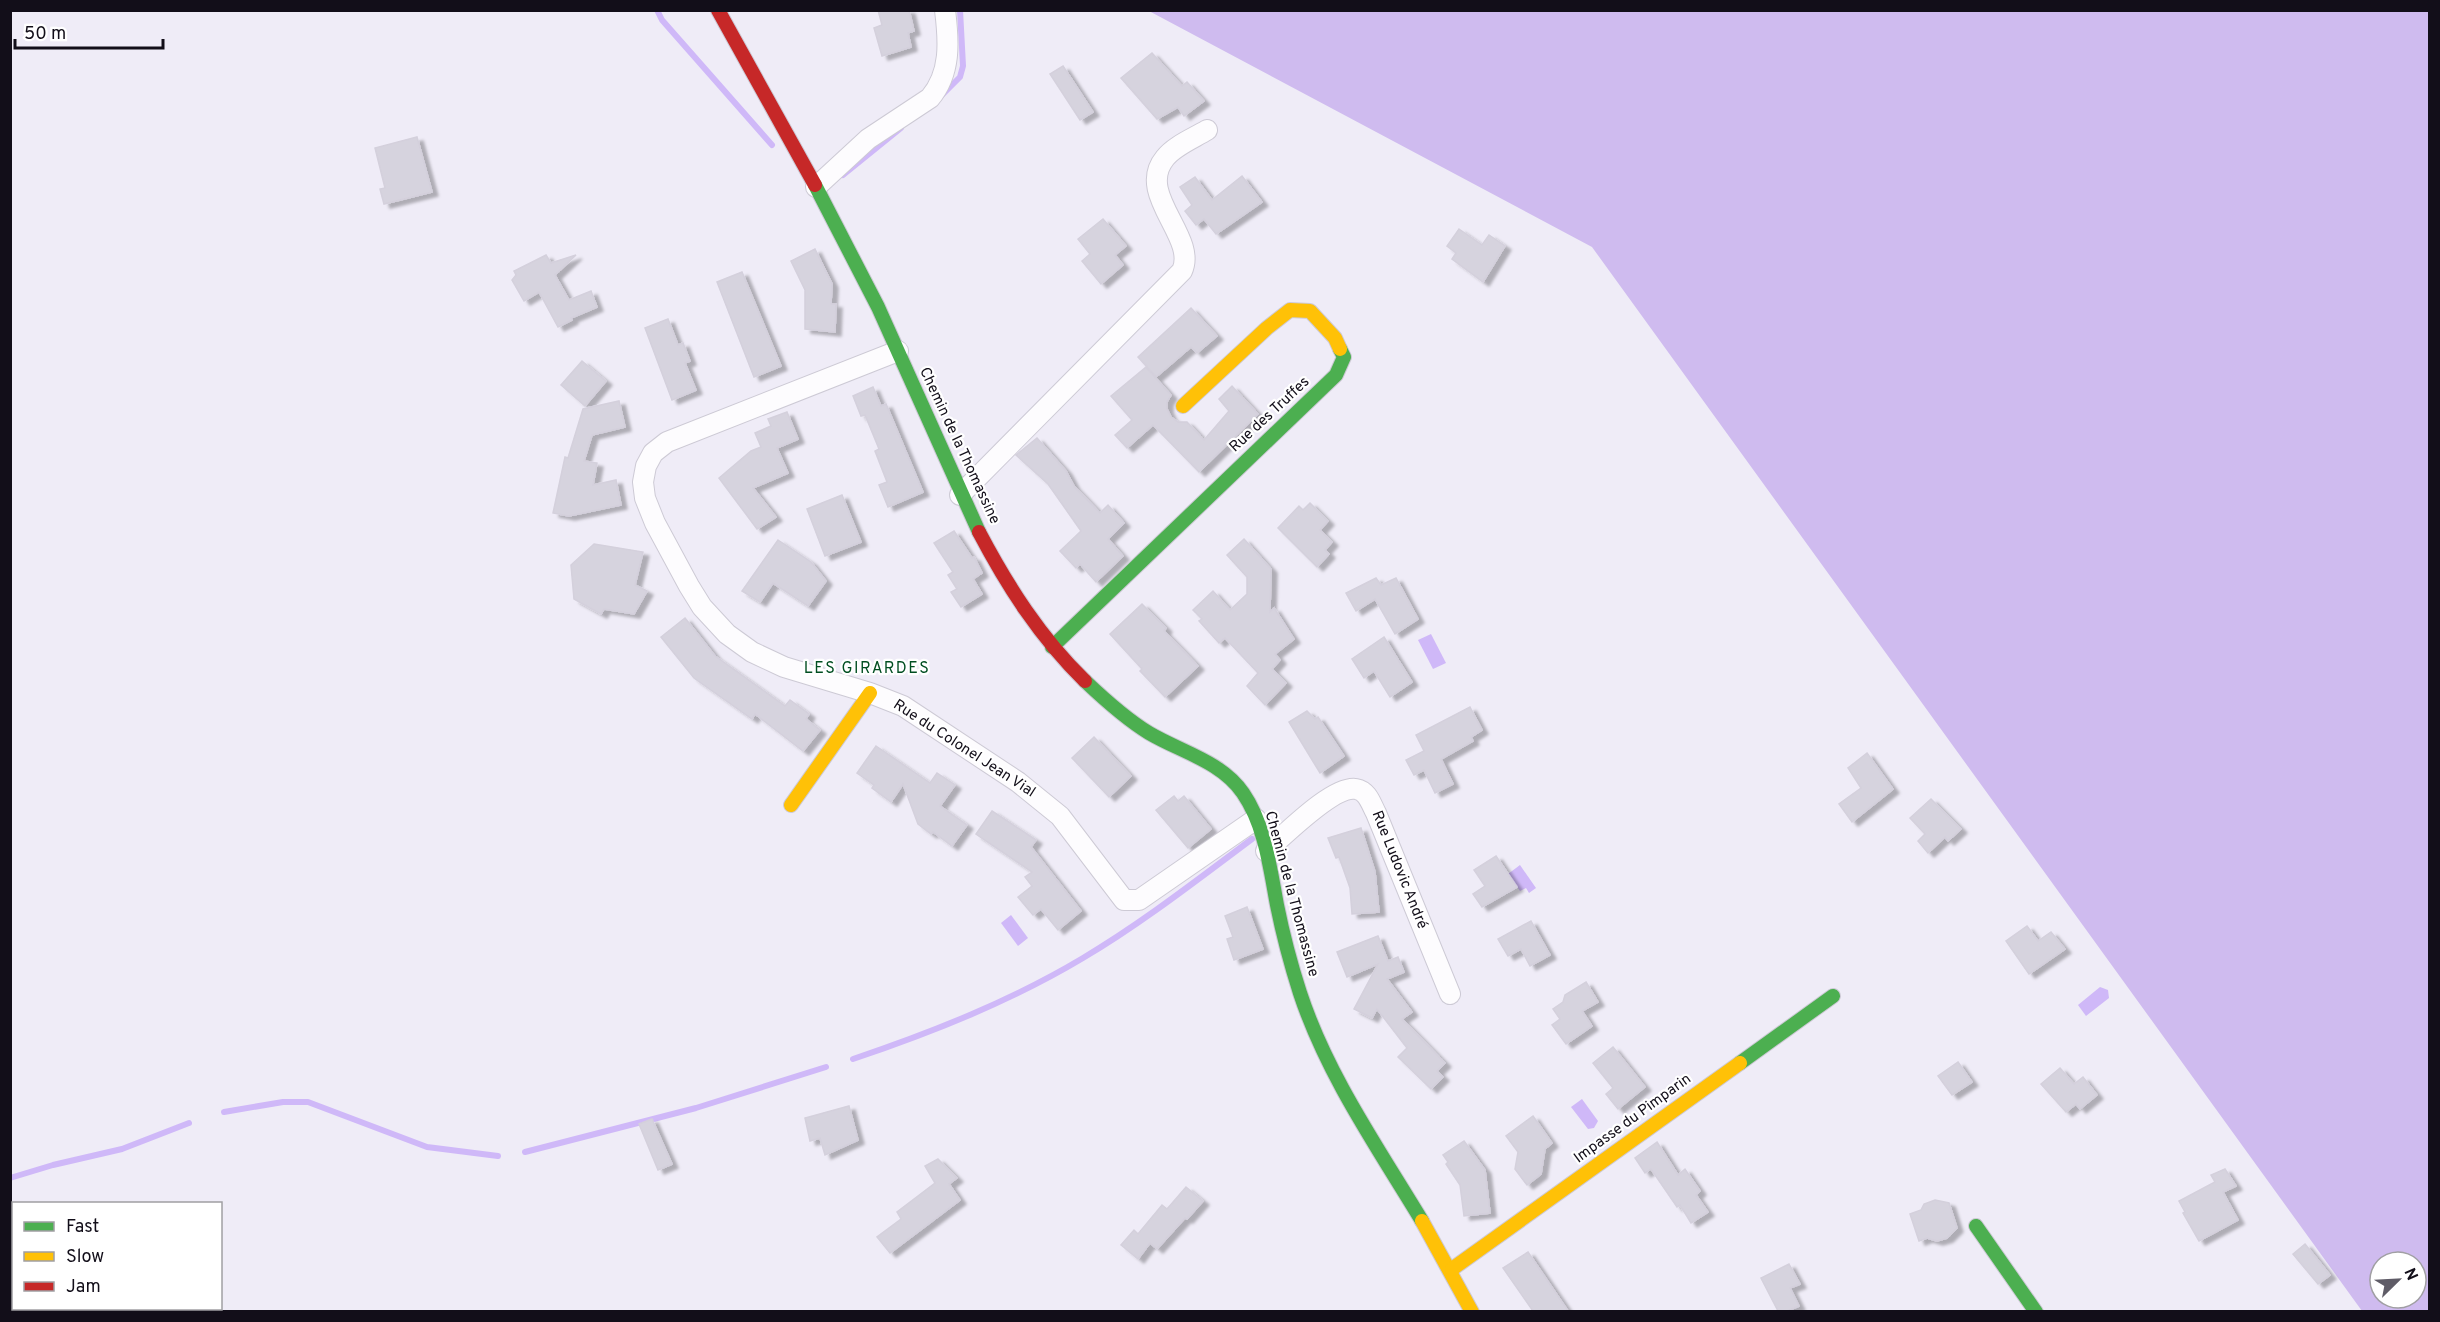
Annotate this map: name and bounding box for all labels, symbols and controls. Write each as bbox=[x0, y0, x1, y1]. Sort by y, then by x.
scale bar bbox=[15, 12, 164, 50]
text: 50 m bbox=[24, 23, 66, 46]
street label: Chemin de la Thomassine bbox=[914, 365, 1004, 527]
street label: Rue des Truffes bbox=[1226, 373, 1314, 457]
district label: LES GIRARDES bbox=[804, 659, 930, 679]
street label: Rue du Colonel Jean Vial bbox=[889, 696, 1039, 802]
street label: Rue Ludovic André bbox=[1367, 808, 1431, 932]
street label: Chemin de la Thomassine bbox=[1260, 809, 1322, 979]
street label: Impasse du Pimparin bbox=[1571, 1070, 1695, 1168]
legend bbox=[12, 1202, 222, 1310]
text: Fast bbox=[66, 1216, 99, 1239]
text: Slow bbox=[66, 1246, 104, 1269]
north arrow bbox=[2368, 1250, 2428, 1310]
text: N bbox=[2398, 1265, 2421, 1284]
text: Jam bbox=[66, 1276, 101, 1299]

